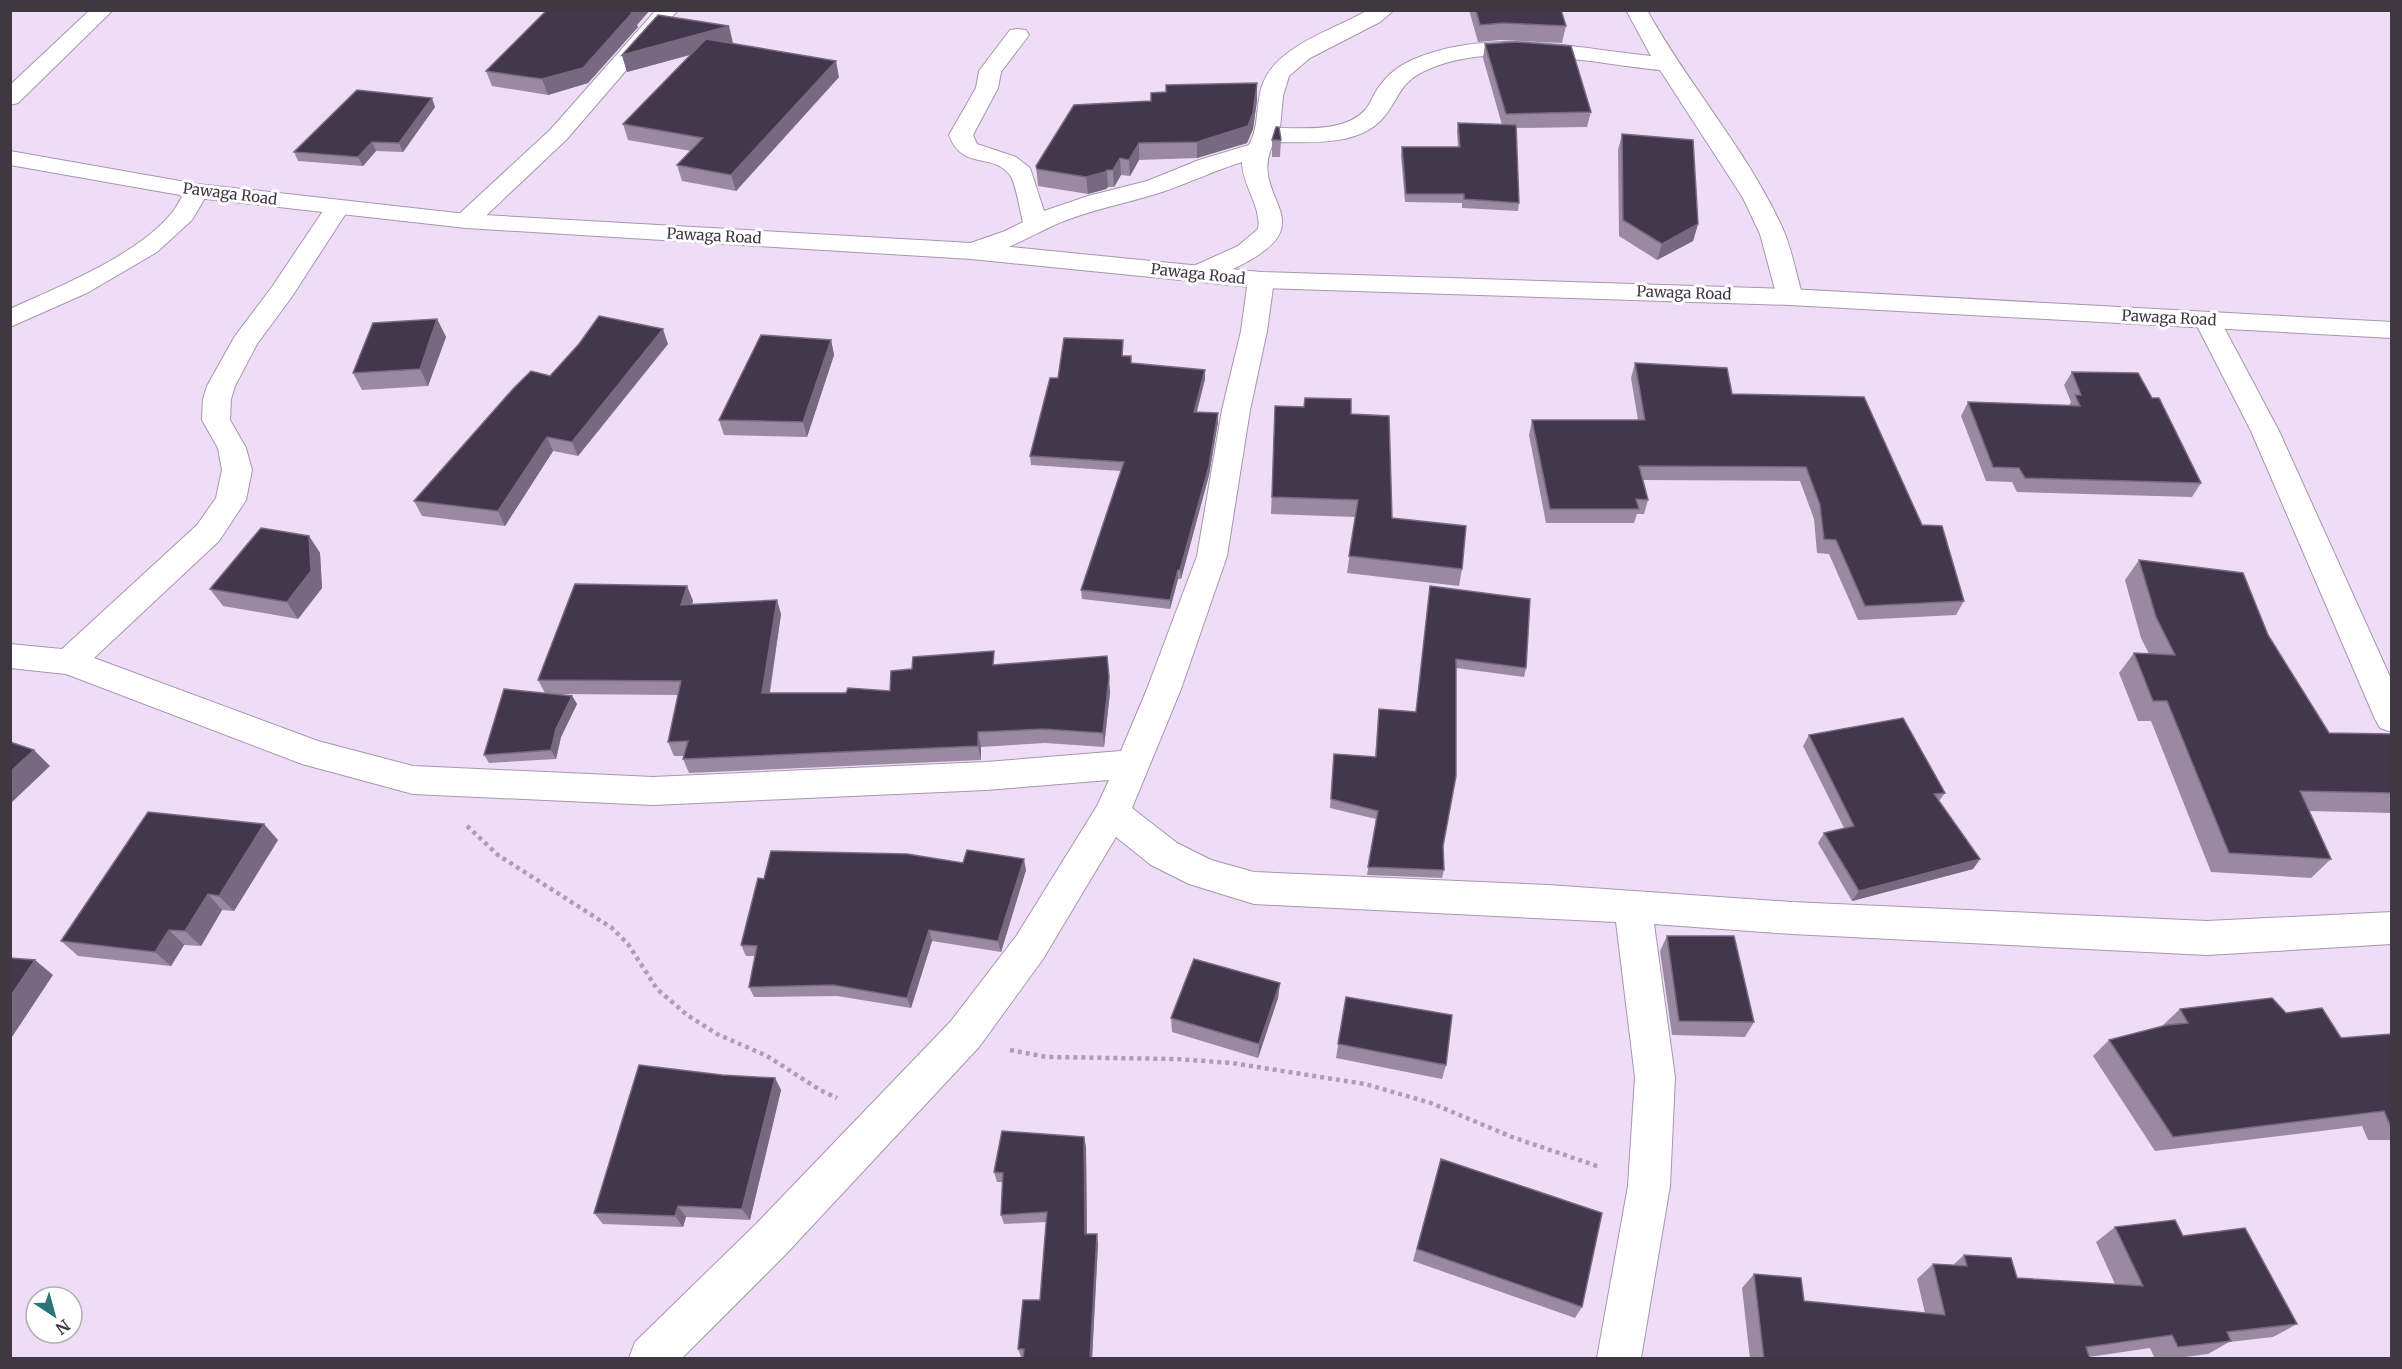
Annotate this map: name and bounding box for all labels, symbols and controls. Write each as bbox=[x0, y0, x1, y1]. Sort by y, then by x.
street label: Pawaga Road bbox=[182, 178, 278, 209]
street label: Pawaga Road bbox=[666, 224, 762, 247]
street label: Pawaga Road bbox=[1150, 259, 1246, 288]
street label: Pawaga Road bbox=[1636, 281, 1732, 304]
street label: Pawaga Road bbox=[2121, 306, 2217, 329]
north arrow bbox=[24, 1285, 84, 1345]
text: N bbox=[52, 1315, 74, 1339]

